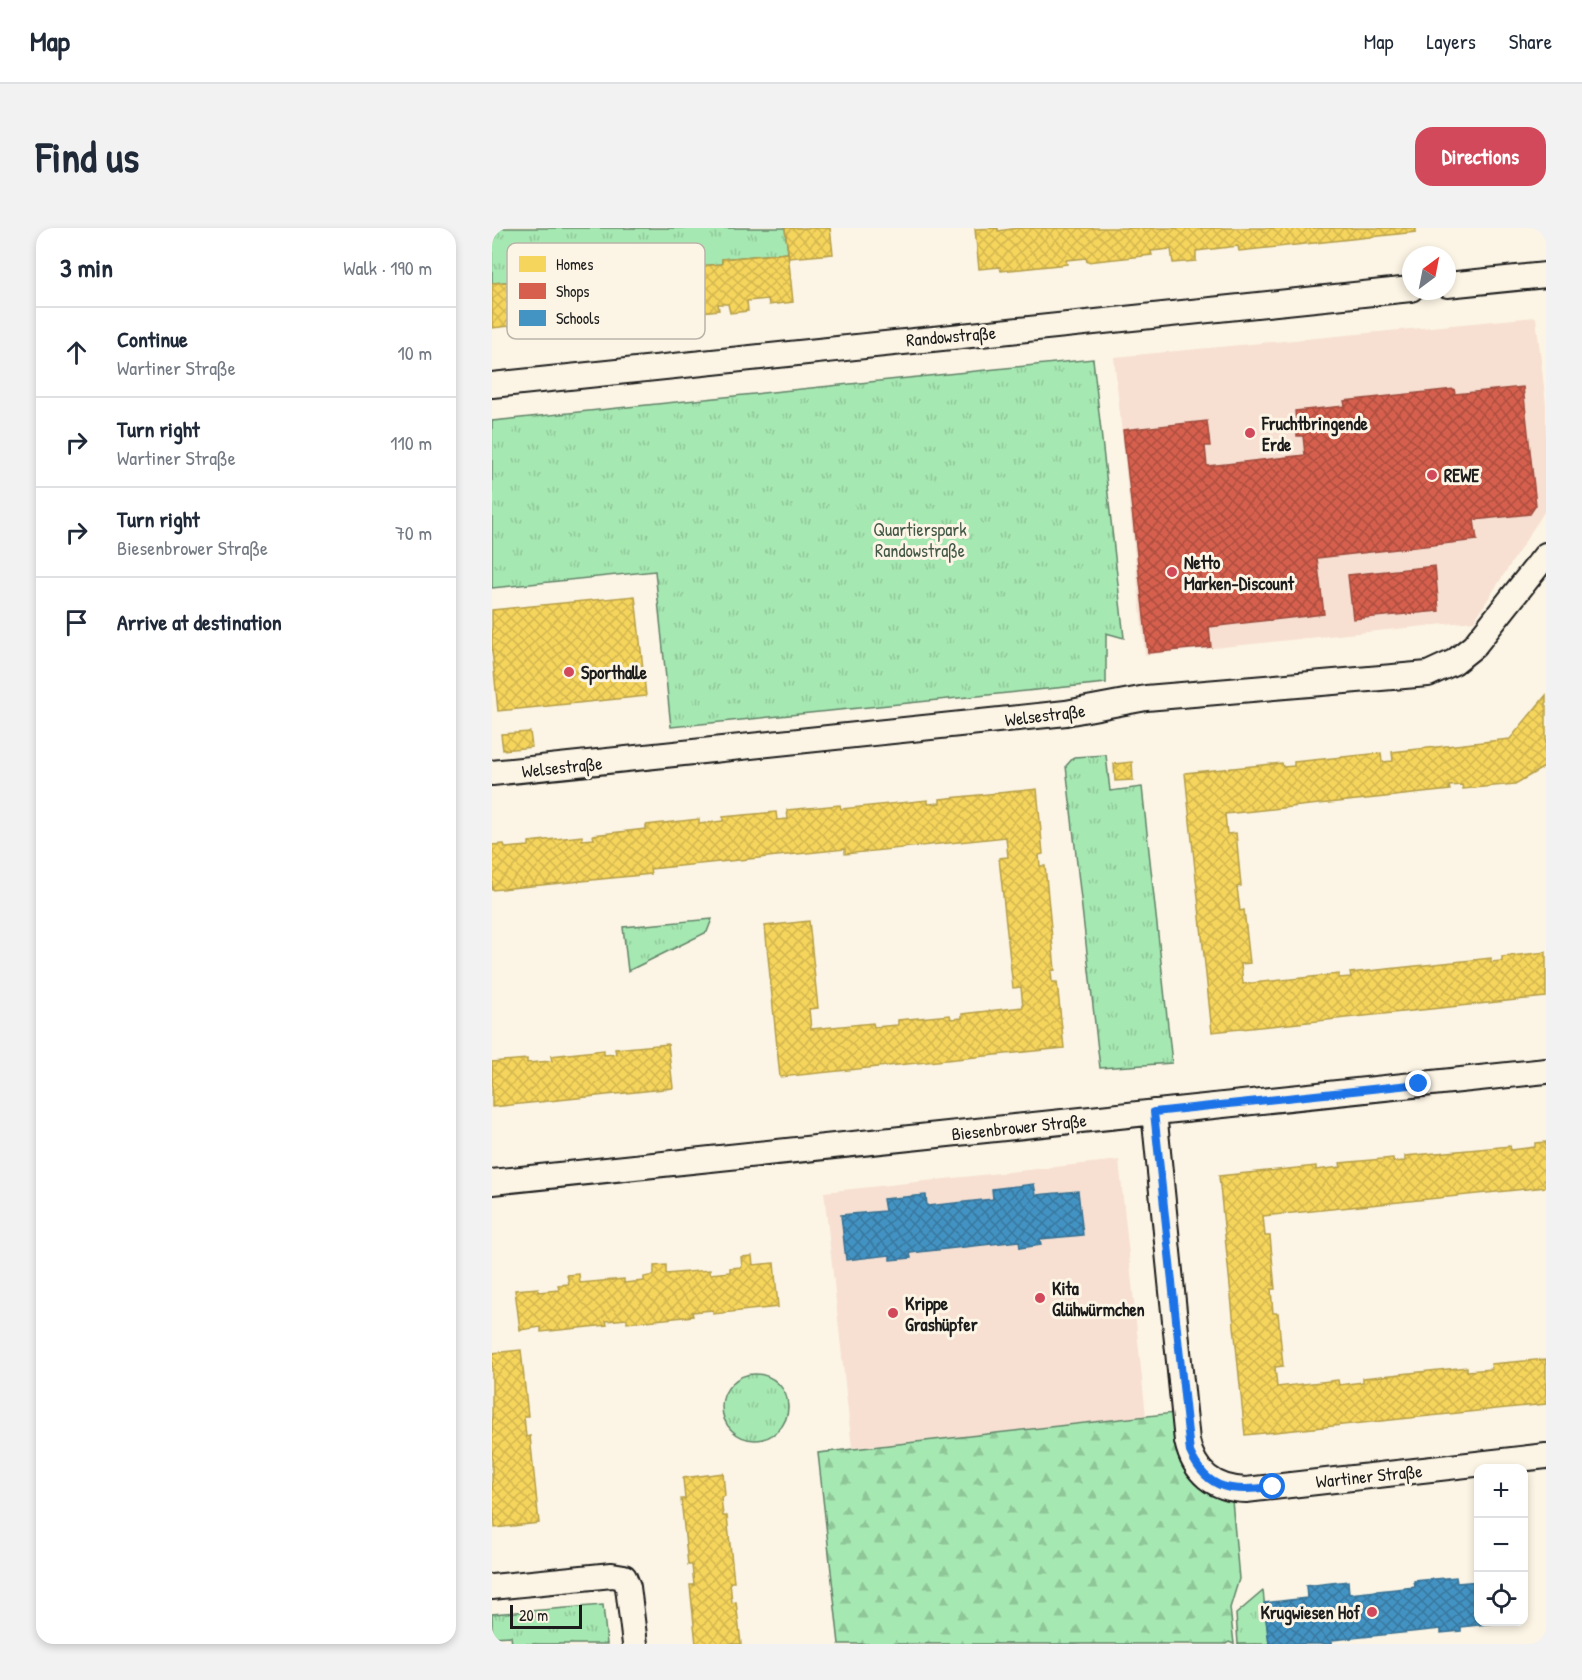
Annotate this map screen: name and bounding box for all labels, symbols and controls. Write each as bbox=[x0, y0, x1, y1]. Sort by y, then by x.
text: Map bbox=[30, 22, 70, 60]
text: Map bbox=[1364, 27, 1393, 56]
text: Layers bbox=[1426, 27, 1476, 56]
text: Share bbox=[1509, 27, 1552, 56]
button: Directions bbox=[1415, 127, 1546, 186]
text: Find us bbox=[36, 128, 139, 185]
legend bbox=[507, 243, 705, 339]
north arrow bbox=[1402, 246, 1456, 300]
text: 3 min bbox=[60, 250, 113, 285]
text: Homes bbox=[556, 253, 593, 275]
text: Walk · 190 m bbox=[343, 254, 432, 281]
text: Shops bbox=[556, 280, 590, 302]
text: Schools bbox=[556, 307, 600, 329]
street label: Randowstraße bbox=[905, 320, 997, 352]
text: Continue bbox=[117, 324, 188, 354]
icon: ahead bbox=[60, 336, 93, 369]
text: 10 m bbox=[398, 339, 432, 366]
text: Wartiner Straße bbox=[117, 354, 236, 381]
place label: Fruchtbringende Erde bbox=[1261, 411, 1368, 457]
text: Turn right bbox=[117, 414, 200, 444]
icon: right bbox=[60, 426, 93, 459]
marker: Fruchtbringende Erde bbox=[1243, 426, 1257, 440]
text: 110 m bbox=[390, 429, 432, 456]
text: Wartiner Straße bbox=[117, 444, 236, 471]
place label: REWE bbox=[1444, 463, 1480, 488]
marker: REWE bbox=[1425, 468, 1439, 482]
text: Turn right bbox=[117, 504, 200, 534]
icon: right bbox=[60, 516, 93, 549]
park label: Quartierspark Randowstraße bbox=[873, 517, 967, 563]
text: 70 m bbox=[395, 519, 432, 546]
text: Biesenbrower Straße bbox=[117, 534, 268, 561]
place label: Netto Marken-Discount bbox=[1184, 550, 1295, 596]
marker: Netto Marken-Discount bbox=[1165, 565, 1179, 579]
icon: arrive bbox=[60, 606, 93, 639]
text: Arrive at destination bbox=[117, 607, 282, 637]
place label: Sporthalle bbox=[581, 660, 648, 686]
marker: Sporthalle bbox=[562, 665, 576, 679]
street label: Welsestraße bbox=[1003, 698, 1087, 732]
street label: Welsestraße bbox=[520, 750, 604, 784]
route end bbox=[1405, 1070, 1431, 1096]
street label: Biesenbrower Straße bbox=[950, 1107, 1088, 1147]
place label: Kita Glühwürmchen bbox=[1052, 1276, 1145, 1322]
place label: Krippe Grashüpfer bbox=[905, 1291, 978, 1338]
marker: Kita Glühwürmchen bbox=[1033, 1291, 1047, 1305]
marker: Krippe Grashüpfer bbox=[886, 1306, 900, 1320]
street label: Wartiner Straße bbox=[1315, 1458, 1423, 1494]
map controls bbox=[1474, 1464, 1528, 1626]
button: + bbox=[1474, 1464, 1528, 1518]
route start bbox=[1259, 1473, 1285, 1499]
button: − bbox=[1474, 1518, 1528, 1572]
button: locate bbox=[1474, 1572, 1528, 1626]
place label: Krugwiesen Hof bbox=[1260, 1600, 1361, 1626]
scale bar bbox=[510, 1602, 582, 1630]
text: 20 m bbox=[519, 1604, 548, 1626]
marker: Krugwiesen Hof bbox=[1365, 1605, 1379, 1619]

